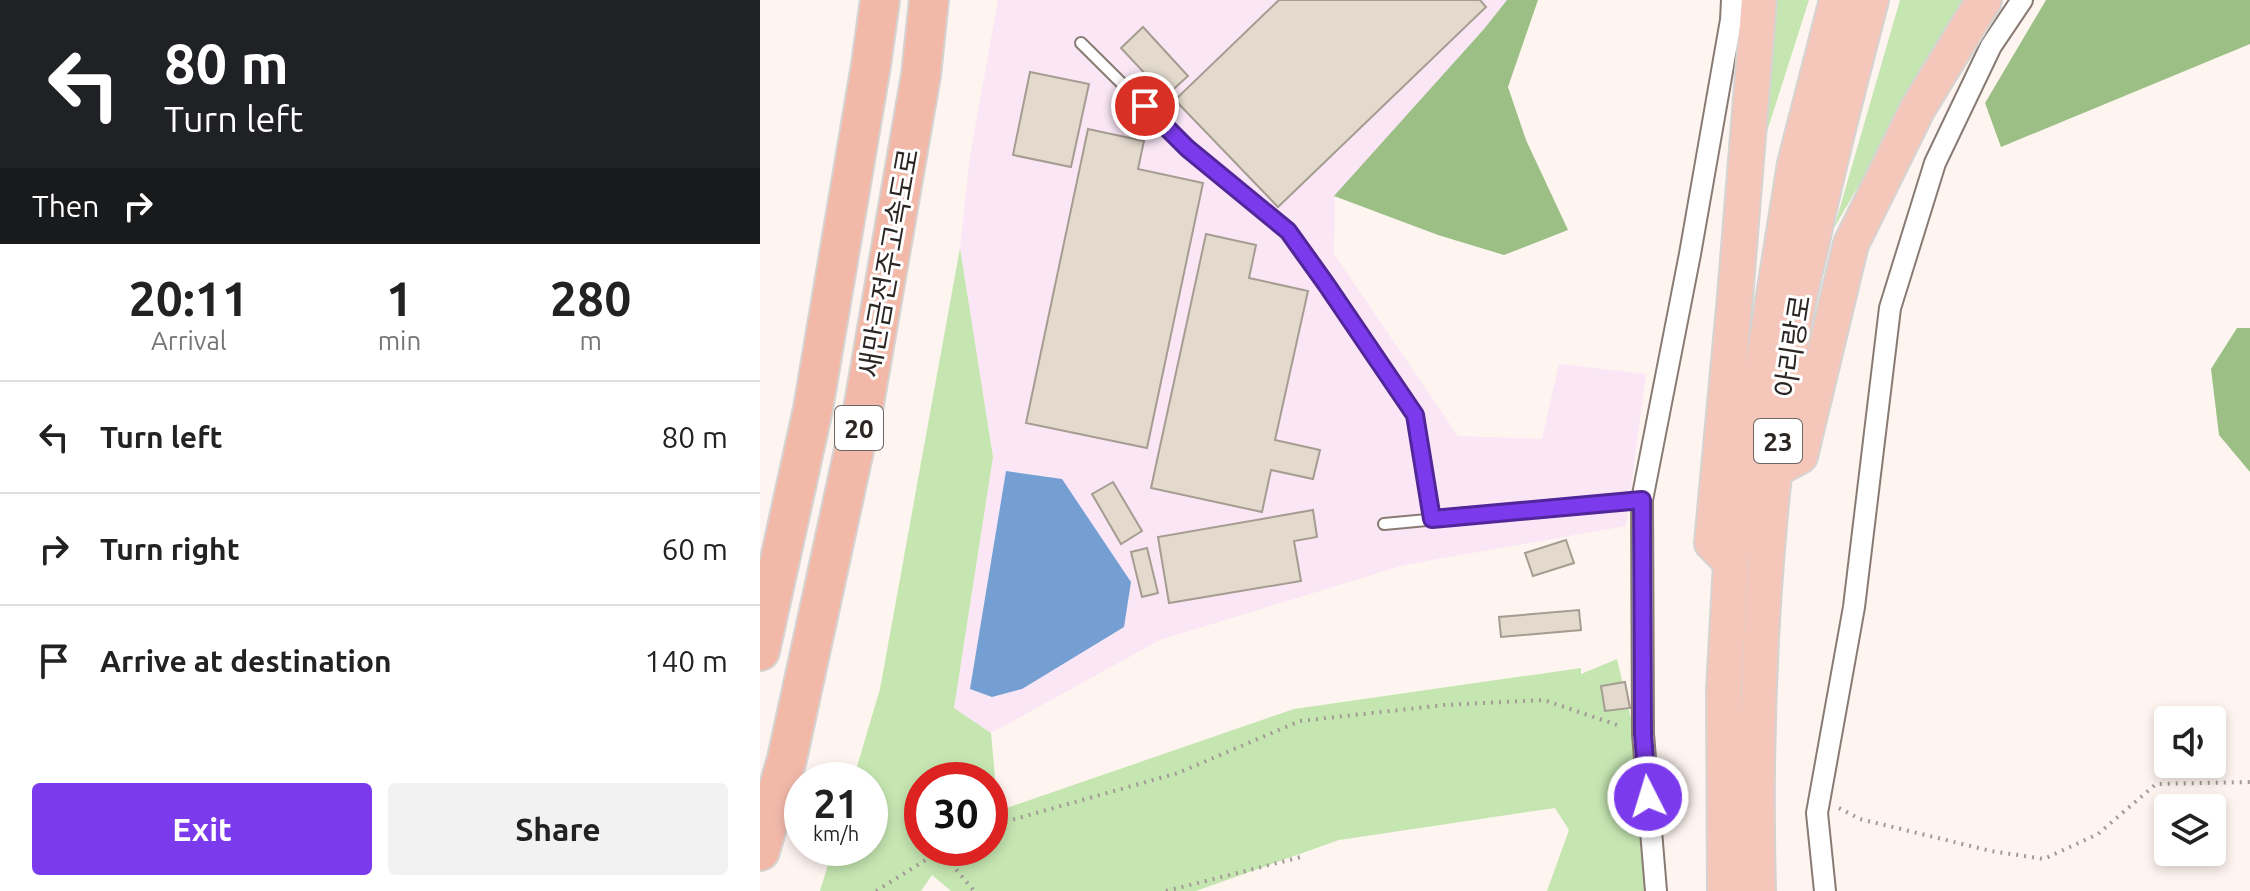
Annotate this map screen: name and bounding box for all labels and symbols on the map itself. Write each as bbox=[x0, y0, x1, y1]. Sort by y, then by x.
pin bbox=[1111, 72, 1179, 140]
street label: 새만금전주고속도로 bbox=[853, 146, 923, 380]
street label: 아리랑로 bbox=[1769, 293, 1815, 399]
road number: 20 bbox=[835, 406, 883, 450]
road number: 23 bbox=[1754, 419, 1802, 463]
position arrow bbox=[1606, 755, 1690, 839]
speed limit sign: 30 bbox=[904, 762, 1008, 866]

